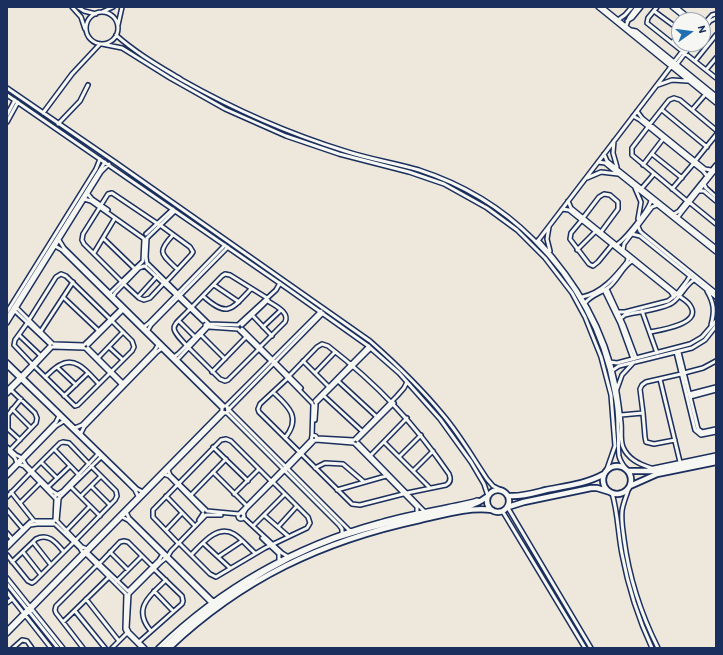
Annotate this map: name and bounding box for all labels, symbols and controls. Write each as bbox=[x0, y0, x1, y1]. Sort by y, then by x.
north arrow bbox=[671, 12, 711, 52]
text: N bbox=[695, 24, 709, 34]

